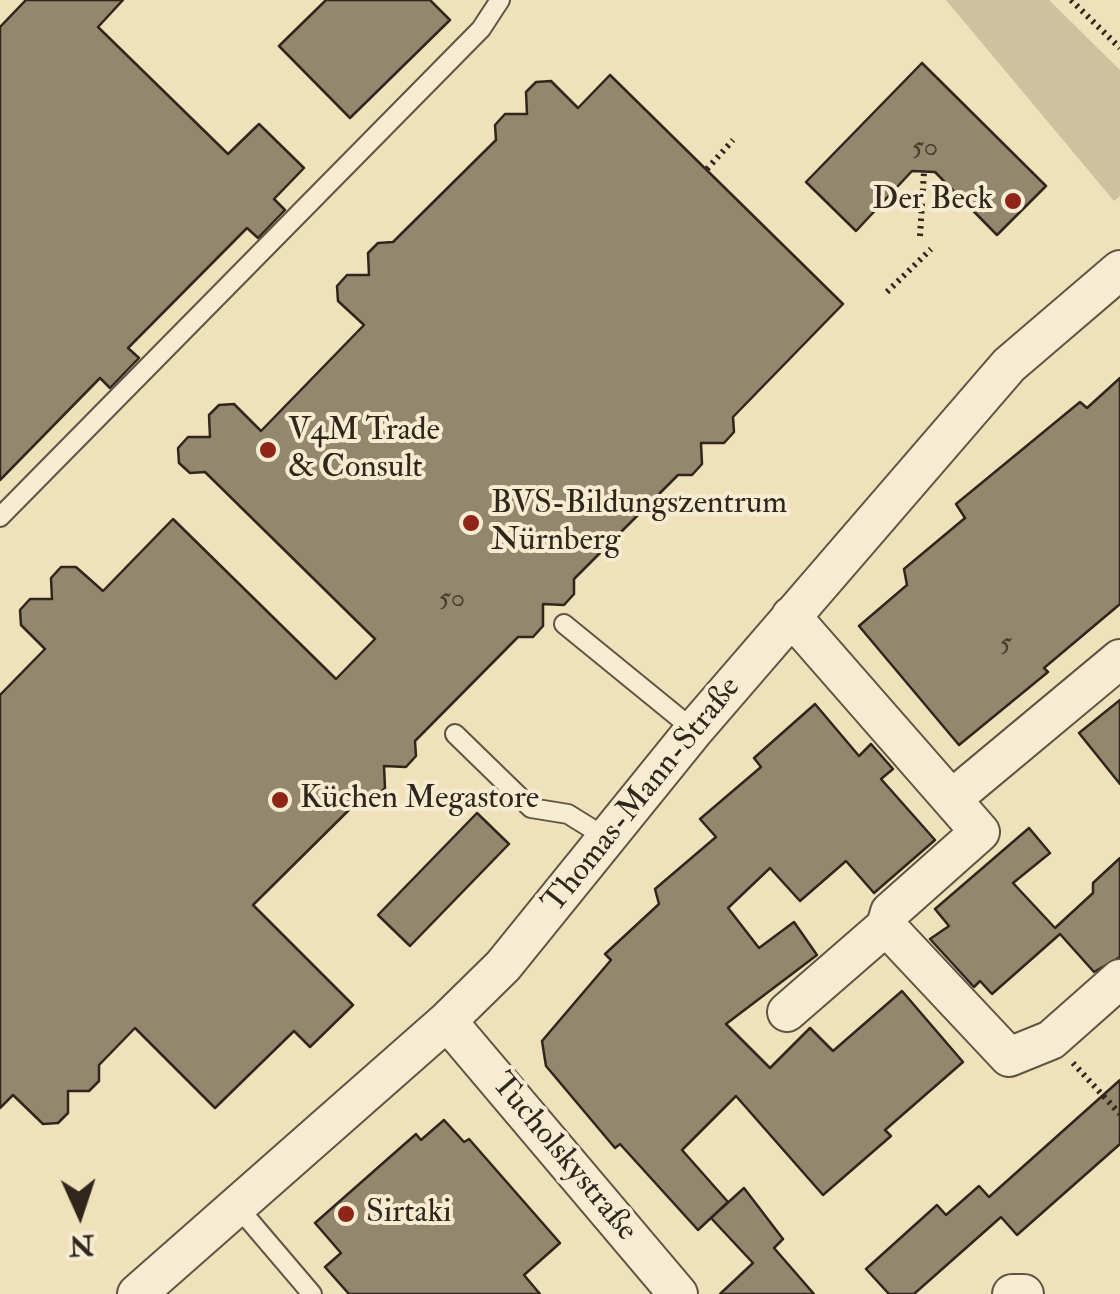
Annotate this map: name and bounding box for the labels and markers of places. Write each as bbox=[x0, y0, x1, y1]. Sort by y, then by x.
place label: Der Beck bbox=[872, 182, 993, 220]
marker: Der Beck bbox=[1002, 190, 1024, 212]
place label: V4M Trade & Consult bbox=[288, 413, 440, 488]
marker: V4M Trade & Consult bbox=[257, 439, 279, 461]
place label: BVS-Bildungszentrum Nürnberg bbox=[491, 486, 787, 561]
marker: BVS-Bildungszentrum Nürnberg bbox=[460, 512, 482, 534]
place label: Küchen Megastore bbox=[300, 781, 539, 819]
marker: Küchen Megastore bbox=[269, 789, 291, 811]
place label: Sirtaki bbox=[366, 1195, 451, 1233]
marker: Sirtaki bbox=[335, 1203, 357, 1225]

